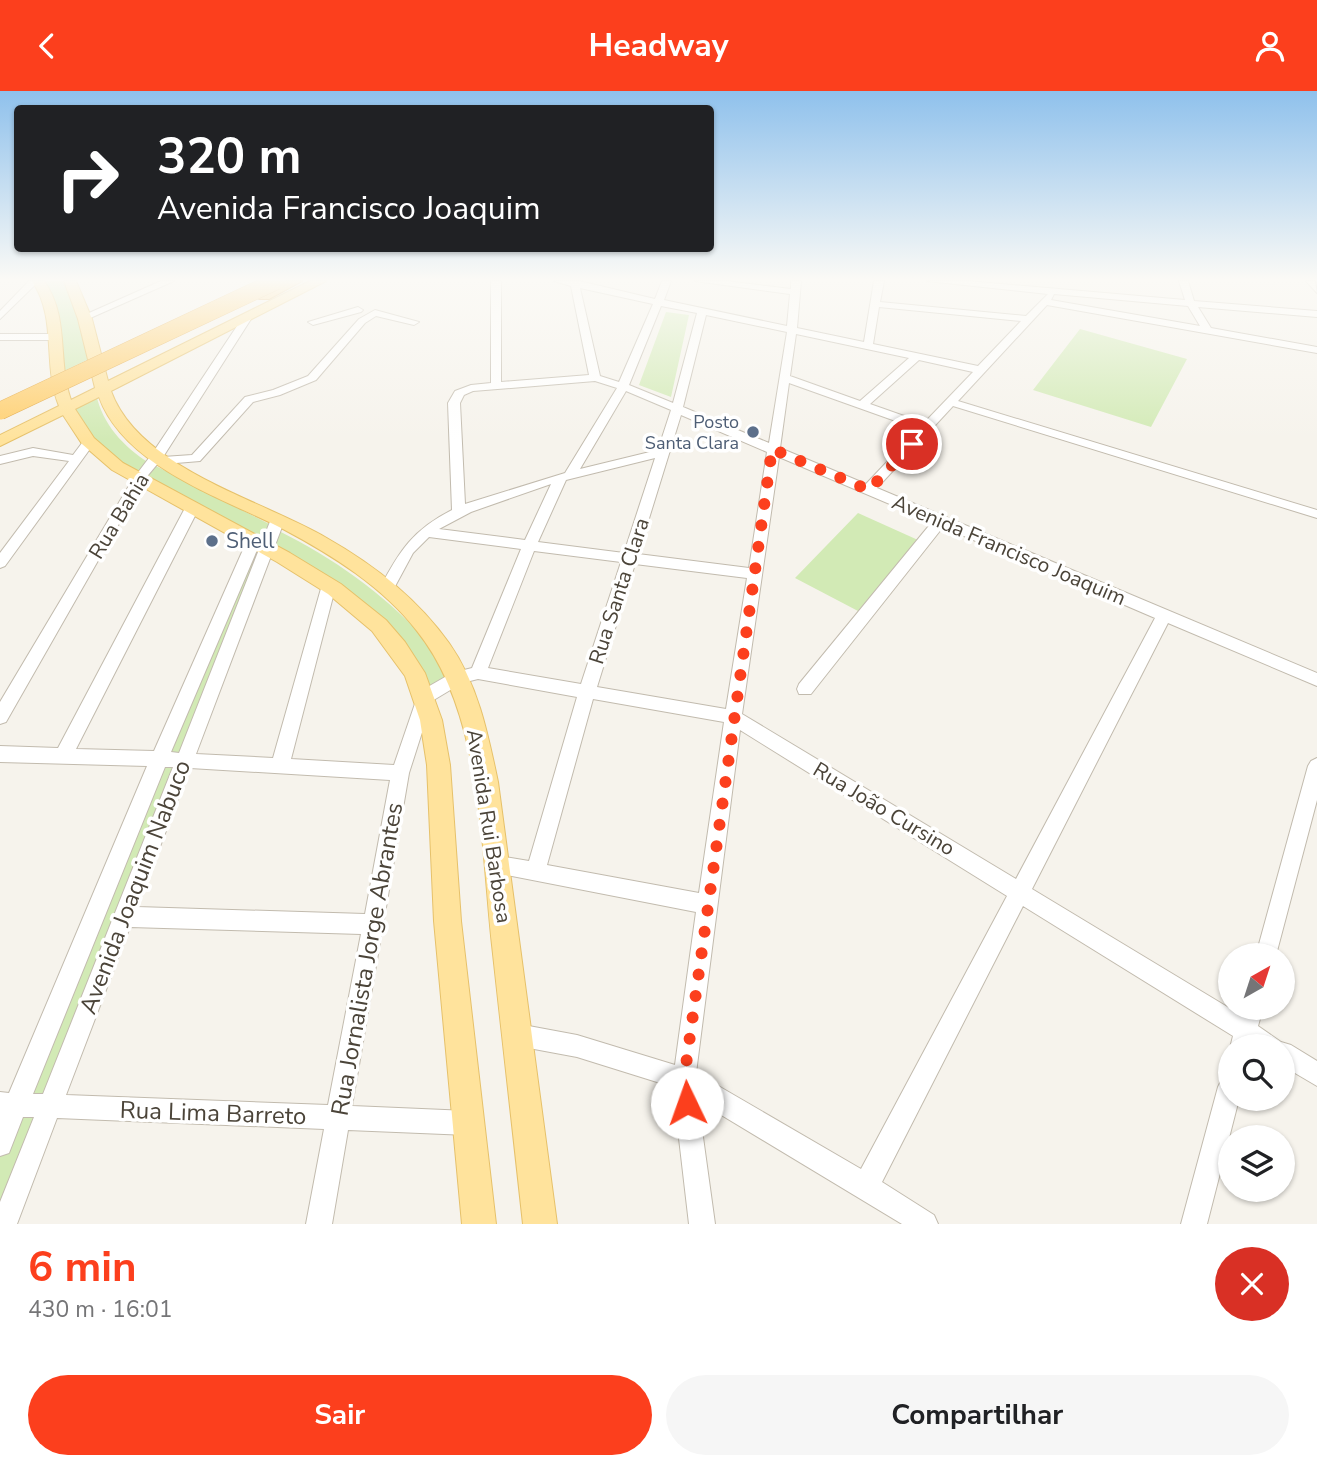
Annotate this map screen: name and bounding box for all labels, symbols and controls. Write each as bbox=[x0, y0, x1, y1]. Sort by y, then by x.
text: Headway bbox=[589, 24, 728, 67]
icon: back bbox=[28, 27, 66, 65]
icon: person bbox=[1251, 27, 1289, 65]
text: 320 m bbox=[157, 123, 301, 190]
icon: right bbox=[42, 133, 133, 224]
text: Avenida Francisco Joaquim bbox=[157, 187, 541, 230]
place label: Posto Santa Clara bbox=[645, 410, 739, 455]
pin bbox=[882, 414, 942, 474]
marker: Posto Santa Clara bbox=[745, 424, 761, 440]
icon: arrive bbox=[893, 425, 931, 463]
street label: Rua Bahia bbox=[82, 468, 156, 564]
street label: Avenida Francisco Joaquim bbox=[888, 488, 1130, 612]
street label: Rua Santa Clara bbox=[582, 514, 656, 668]
place label: Shell bbox=[226, 527, 275, 555]
marker: Shell bbox=[204, 533, 220, 549]
street label: Avenida Rui Barbosa bbox=[460, 727, 518, 925]
street label: Avenida Joaquim Nabuco bbox=[72, 755, 198, 1019]
street label: Rua João Cursino bbox=[808, 756, 960, 862]
street label: Rua Jornalista Jorge Abrantes bbox=[324, 800, 410, 1118]
north arrow bbox=[1218, 943, 1295, 1020]
map controls bbox=[1218, 943, 1295, 1202]
button: search bbox=[1218, 1034, 1295, 1111]
position arrow bbox=[650, 1066, 724, 1140]
street label: Rua Lima Barreto bbox=[119, 1094, 307, 1132]
button: layers bbox=[1218, 1125, 1295, 1202]
text: 6 min bbox=[28, 1239, 137, 1296]
button: close bbox=[1215, 1247, 1289, 1321]
text: 430 m · 16:01 bbox=[28, 1294, 173, 1325]
button: Sair bbox=[28, 1375, 652, 1455]
button: Compartilhar bbox=[666, 1375, 1289, 1455]

